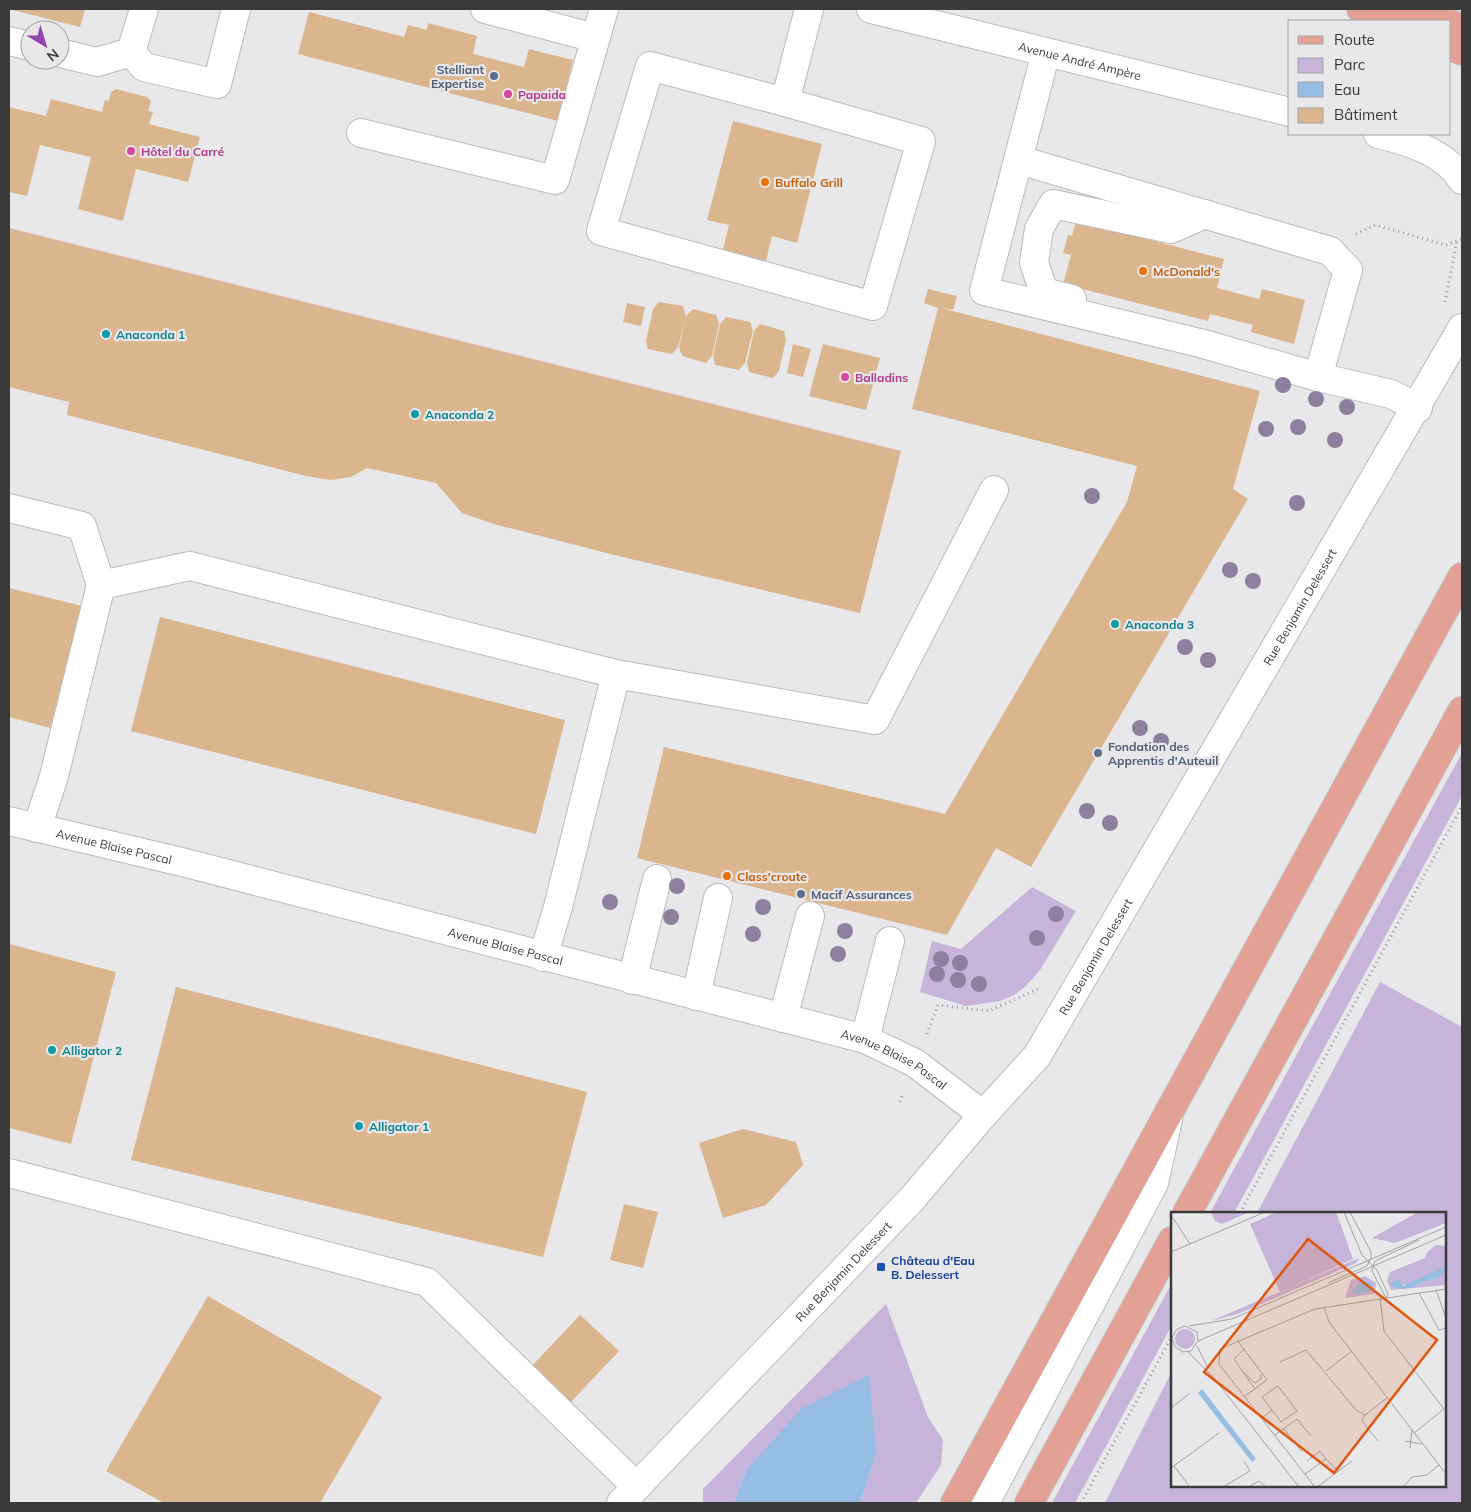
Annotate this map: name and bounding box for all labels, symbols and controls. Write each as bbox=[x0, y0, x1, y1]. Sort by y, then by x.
north arrow bbox=[20, 20, 70, 70]
legend bbox=[1288, 20, 1451, 135]
text: Route bbox=[1334, 30, 1375, 49]
street label: Avenue André Ampère bbox=[1017, 38, 1143, 83]
text: N bbox=[43, 45, 63, 66]
text: Parc bbox=[1334, 55, 1365, 74]
place label: Stelliant Expertise bbox=[431, 62, 484, 91]
marker: Stelliant Expertise bbox=[488, 70, 500, 82]
text: Eau bbox=[1334, 80, 1360, 99]
place label: Papaida bbox=[518, 87, 566, 102]
marker: Papaida bbox=[502, 88, 514, 100]
text: Bâtiment bbox=[1334, 105, 1397, 124]
place label: Hôtel du Carré bbox=[141, 144, 224, 159]
marker: Hôtel du Carré bbox=[125, 145, 137, 157]
place label: Buffalo Grill bbox=[775, 175, 843, 190]
marker: Buffalo Grill bbox=[759, 176, 771, 188]
place label: McDonald's bbox=[1153, 264, 1220, 279]
marker: McDonald's bbox=[1137, 265, 1149, 277]
place label: Anaconda 1 bbox=[116, 327, 185, 342]
marker: Anaconda 1 bbox=[100, 328, 112, 340]
place label: Balladins bbox=[855, 370, 908, 385]
marker: Balladins bbox=[839, 371, 851, 383]
place label: Anaconda 2 bbox=[425, 407, 494, 422]
marker: Anaconda 2 bbox=[409, 408, 421, 420]
street label: Rue Benjamin Delessert bbox=[1259, 546, 1339, 668]
place label: Anaconda 3 bbox=[1125, 617, 1194, 632]
marker: Anaconda 3 bbox=[1109, 618, 1121, 630]
place label: Fondation des Apprentis d'Auteuil bbox=[1108, 739, 1218, 768]
marker: Fondation des Apprentis d'Auteuil bbox=[1092, 747, 1104, 759]
street label: Avenue Blaise Pascal bbox=[55, 825, 173, 867]
place label: Class'croute bbox=[737, 869, 807, 884]
marker: Class'croute bbox=[721, 870, 733, 882]
place label: Macif Assurances bbox=[811, 887, 912, 902]
marker: Macif Assurances bbox=[795, 888, 807, 900]
street label: Rue Benjamin Delessert bbox=[1055, 895, 1135, 1018]
street label: Avenue Blaise Pascal bbox=[446, 924, 565, 968]
street label: Avenue Blaise Pascal bbox=[839, 1026, 950, 1092]
place label: Alligator 2 bbox=[62, 1043, 122, 1058]
marker: Alligator 2 bbox=[46, 1044, 58, 1056]
place label: Alligator 1 bbox=[369, 1119, 429, 1134]
marker: Alligator 1 bbox=[353, 1120, 365, 1132]
inset map bbox=[1171, 1212, 1446, 1487]
street label: Rue Benjamin Delessert bbox=[792, 1218, 894, 1324]
place label: Château d'Eau B. Delessert bbox=[891, 1253, 975, 1282]
marker: Château d'Eau B. Delessert bbox=[875, 1261, 887, 1273]

